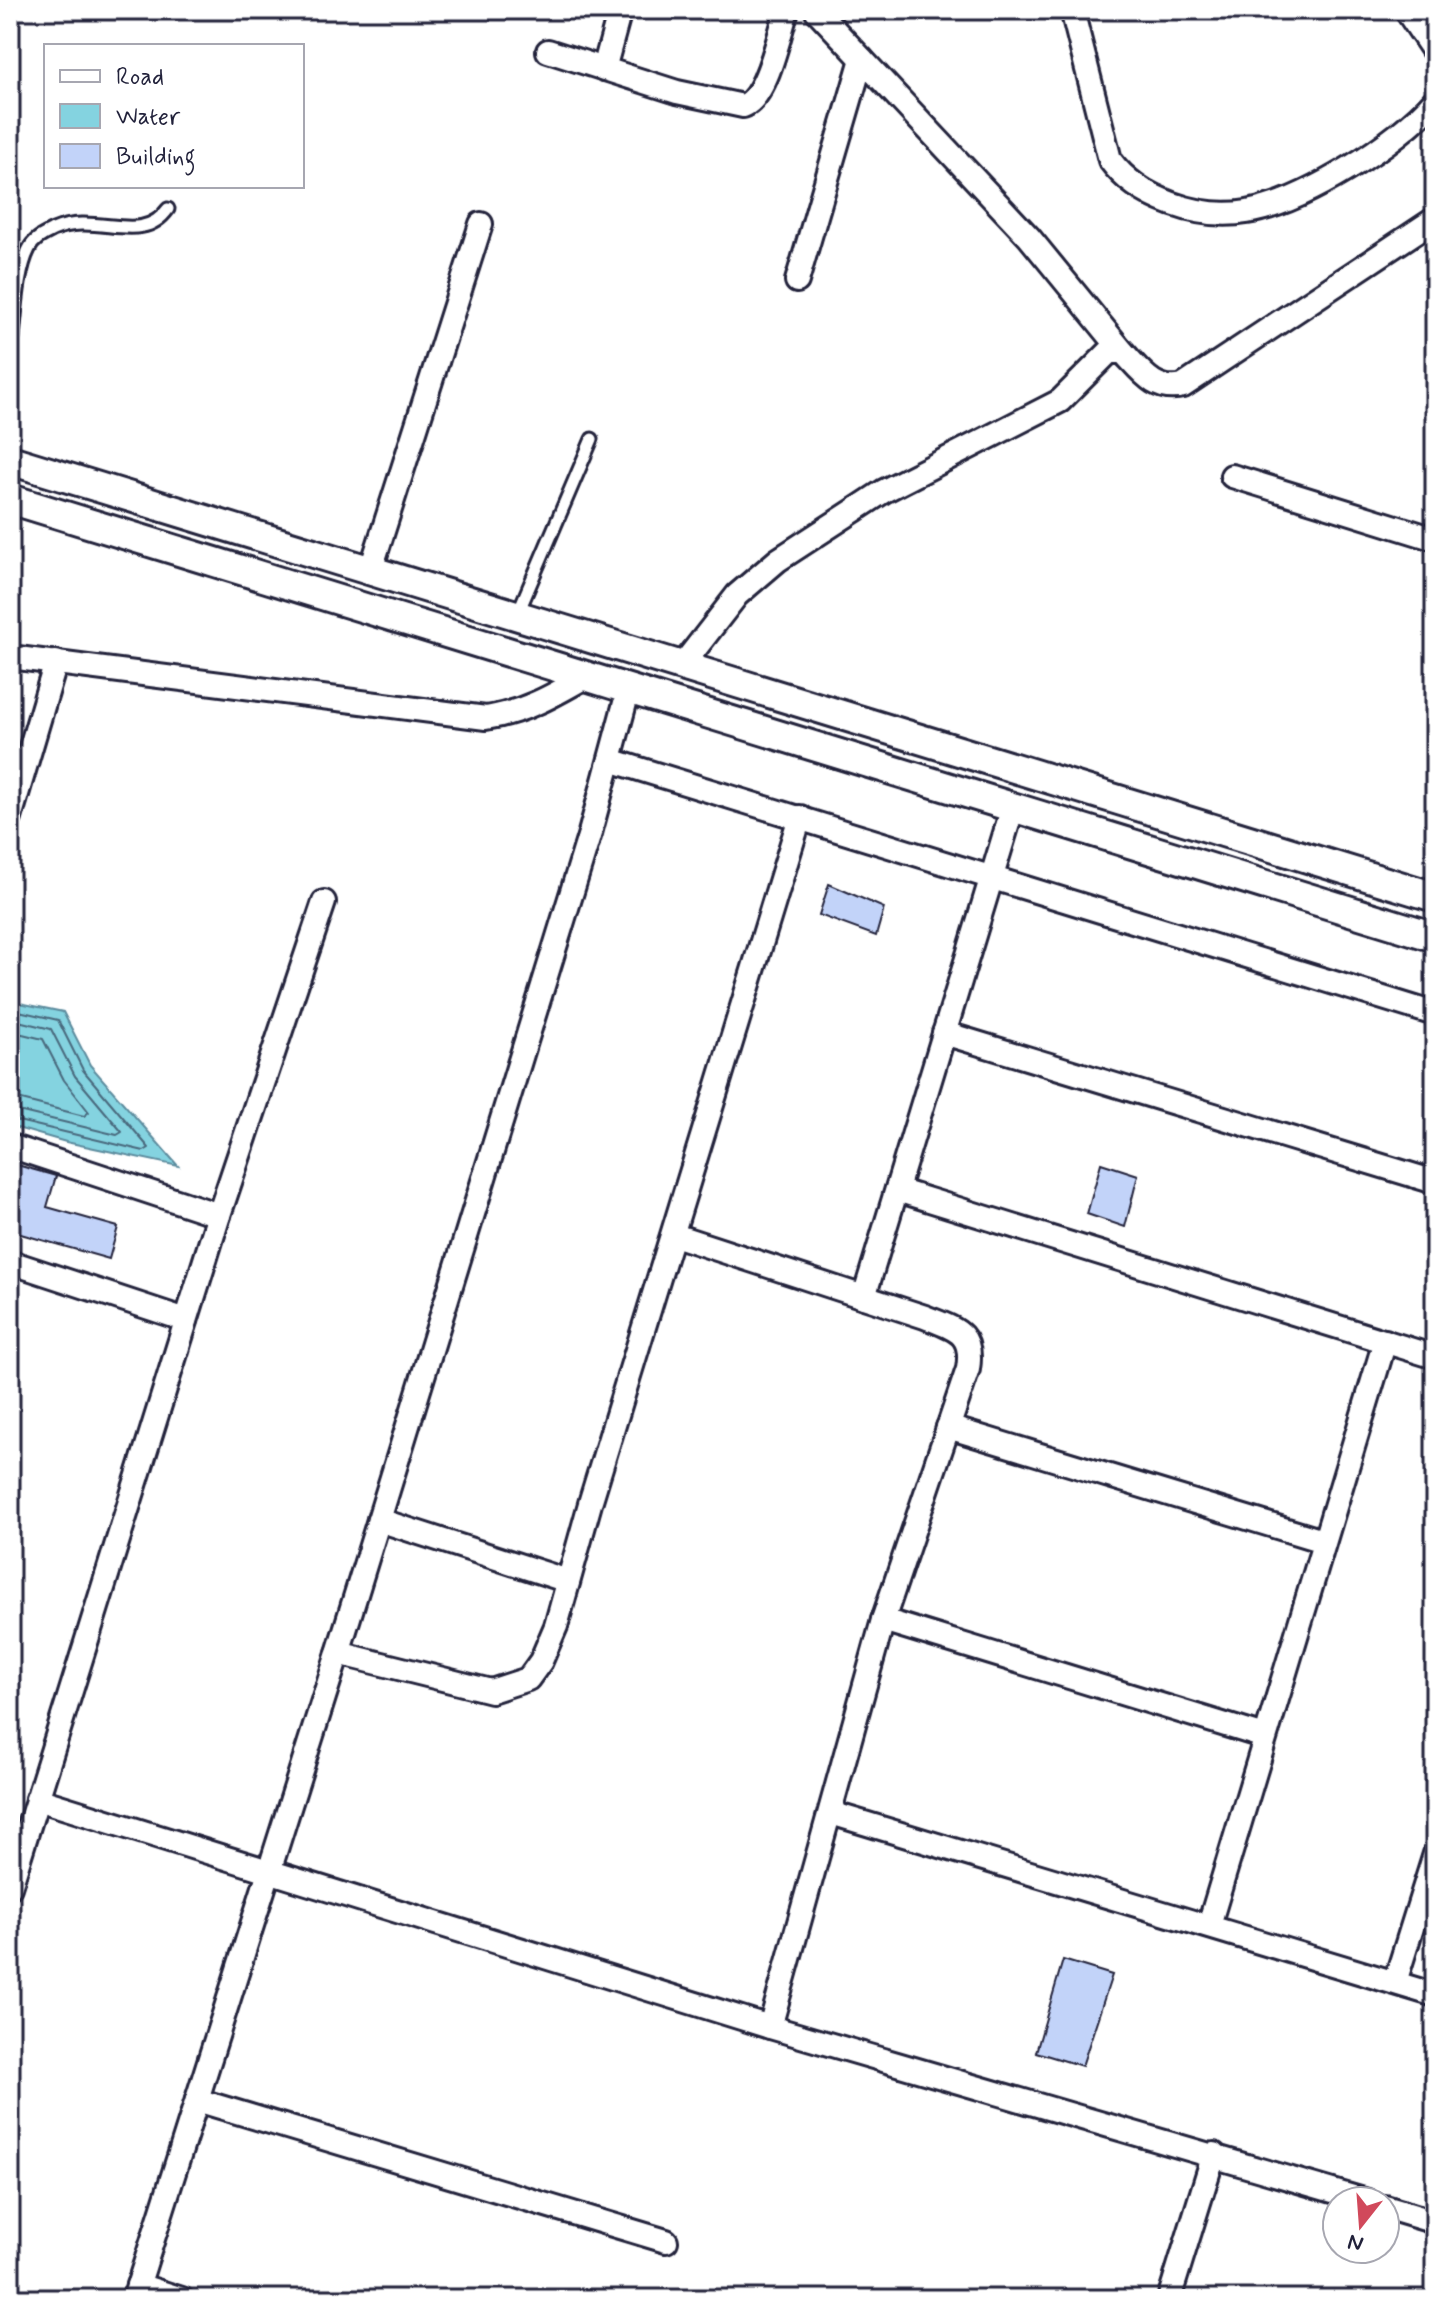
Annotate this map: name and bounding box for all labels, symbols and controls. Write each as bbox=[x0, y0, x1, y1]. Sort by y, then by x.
legend bbox=[44, 44, 304, 188]
text: Road bbox=[116, 62, 164, 93]
text: Water bbox=[116, 102, 181, 133]
text: Building bbox=[116, 142, 196, 176]
north arrow bbox=[1321, 2185, 1401, 2265]
text: N bbox=[1345, 2227, 1367, 2258]

